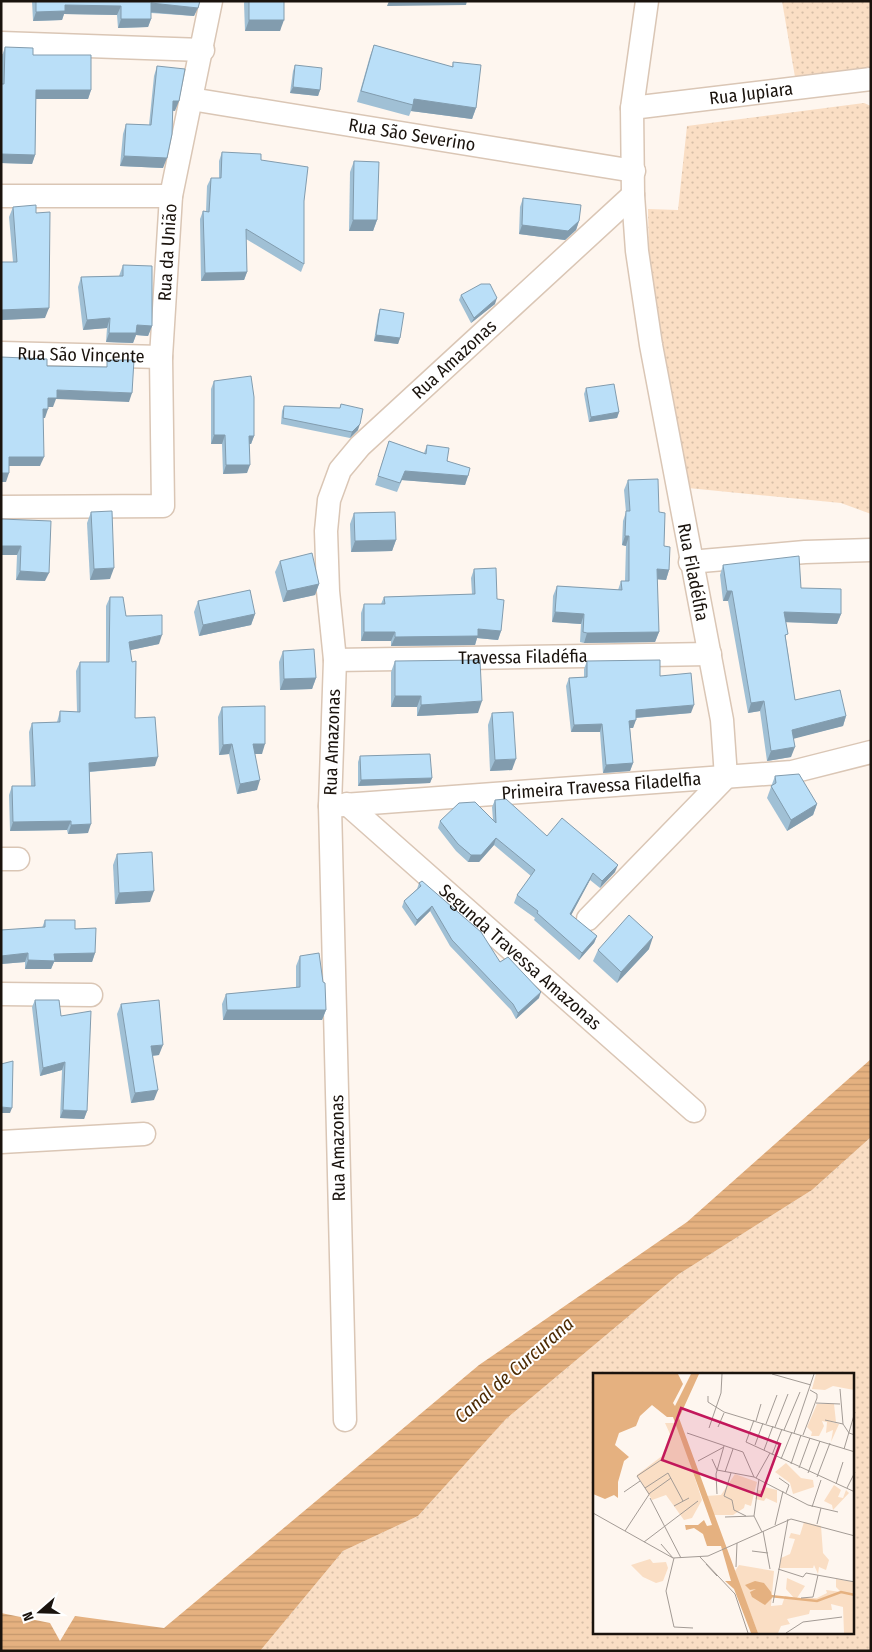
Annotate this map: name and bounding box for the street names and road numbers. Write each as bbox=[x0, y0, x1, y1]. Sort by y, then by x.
street label: Rua Jupiara bbox=[708, 78, 794, 110]
street label: Rua São Severino bbox=[347, 114, 477, 156]
street label: Rua da União bbox=[153, 203, 182, 302]
street label: Rua Amazonas bbox=[407, 315, 501, 404]
street label: Rua São Vincente bbox=[17, 342, 145, 368]
street label: Rua Filadélfia bbox=[673, 521, 713, 623]
street label: Travessa Filadéfia bbox=[458, 645, 588, 669]
street label: Rua Amazonas bbox=[319, 688, 345, 796]
street label: Primeira Travessa Filadelfia bbox=[501, 768, 702, 804]
street label: Segunda Travessa Amazonas bbox=[434, 879, 606, 1035]
street label: Rua Amazonas bbox=[326, 1094, 350, 1202]

